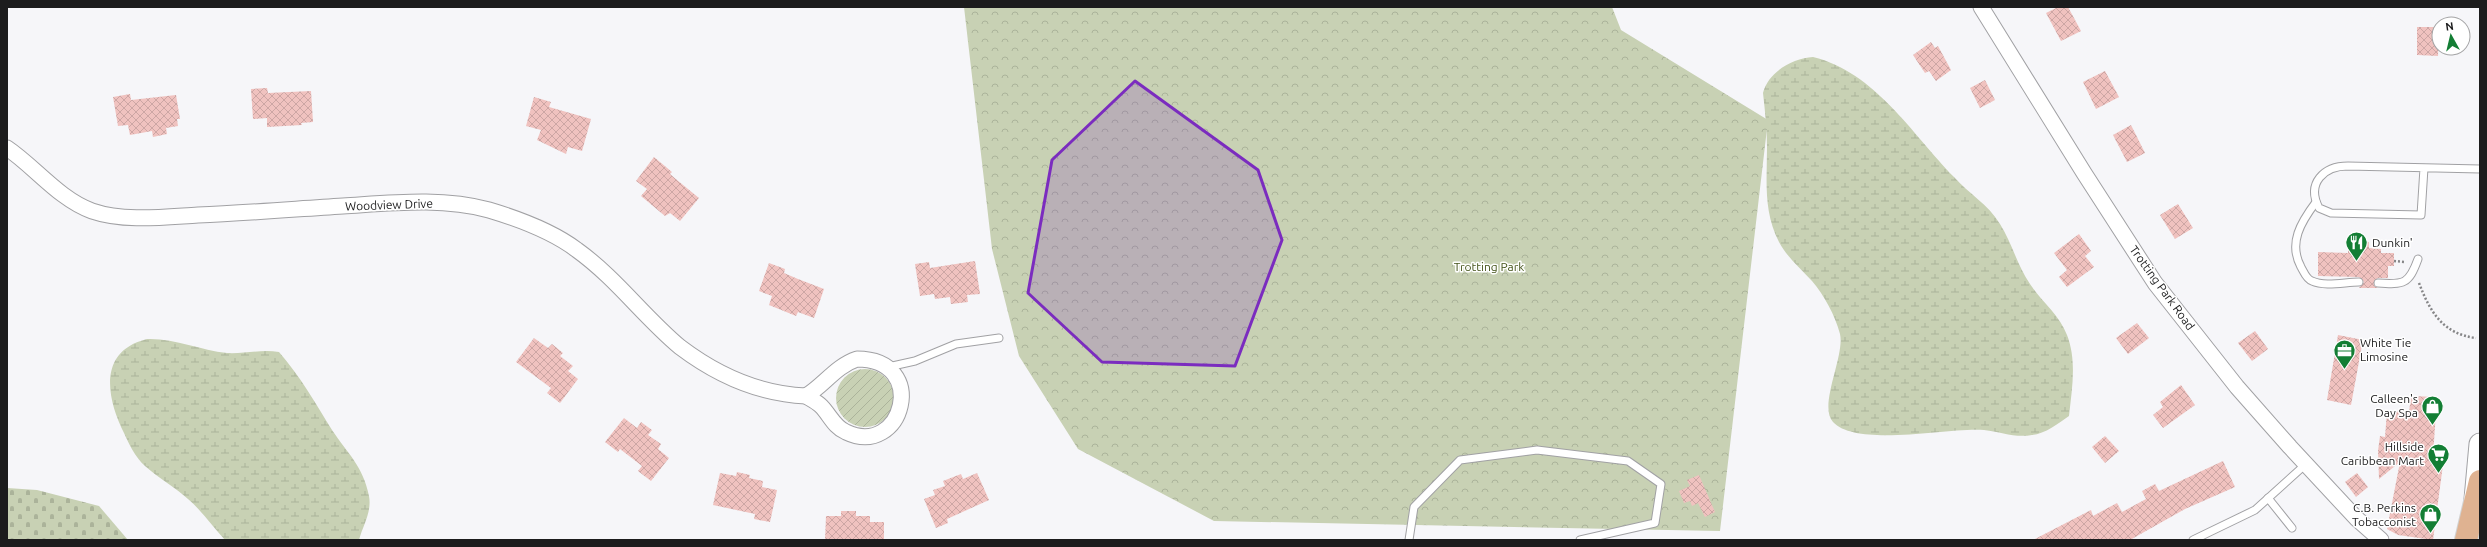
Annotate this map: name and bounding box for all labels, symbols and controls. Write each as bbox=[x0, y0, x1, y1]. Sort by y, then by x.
north arrow bbox=[2431, 16, 2471, 56]
text: N bbox=[2445, 20, 2455, 33]
street label: Woodview Drive bbox=[345, 196, 433, 213]
restaurant icon: Dunkin' bbox=[2343, 230, 2369, 263]
place label: Dunkin' bbox=[2372, 236, 2413, 249]
street label: Trotting Park Road bbox=[2127, 243, 2197, 332]
park label: Trotting Park bbox=[1454, 260, 1524, 273]
place label: White Tie Limosine bbox=[2360, 336, 2411, 363]
office icon: White Tie Limosine bbox=[2332, 337, 2358, 370]
place label: Calleen's Day Spa bbox=[2370, 392, 2418, 419]
shop icon: Calleen's Day Spa bbox=[2420, 393, 2446, 426]
place label: Hillside Caribbean Mart bbox=[2341, 440, 2424, 467]
supermarket icon: Hillside Caribbean Mart bbox=[2426, 441, 2452, 474]
place label: C.B. Perkins Tobacconist bbox=[2352, 501, 2416, 528]
shop icon: C.B. Perkins Tobacconist bbox=[2418, 502, 2444, 535]

